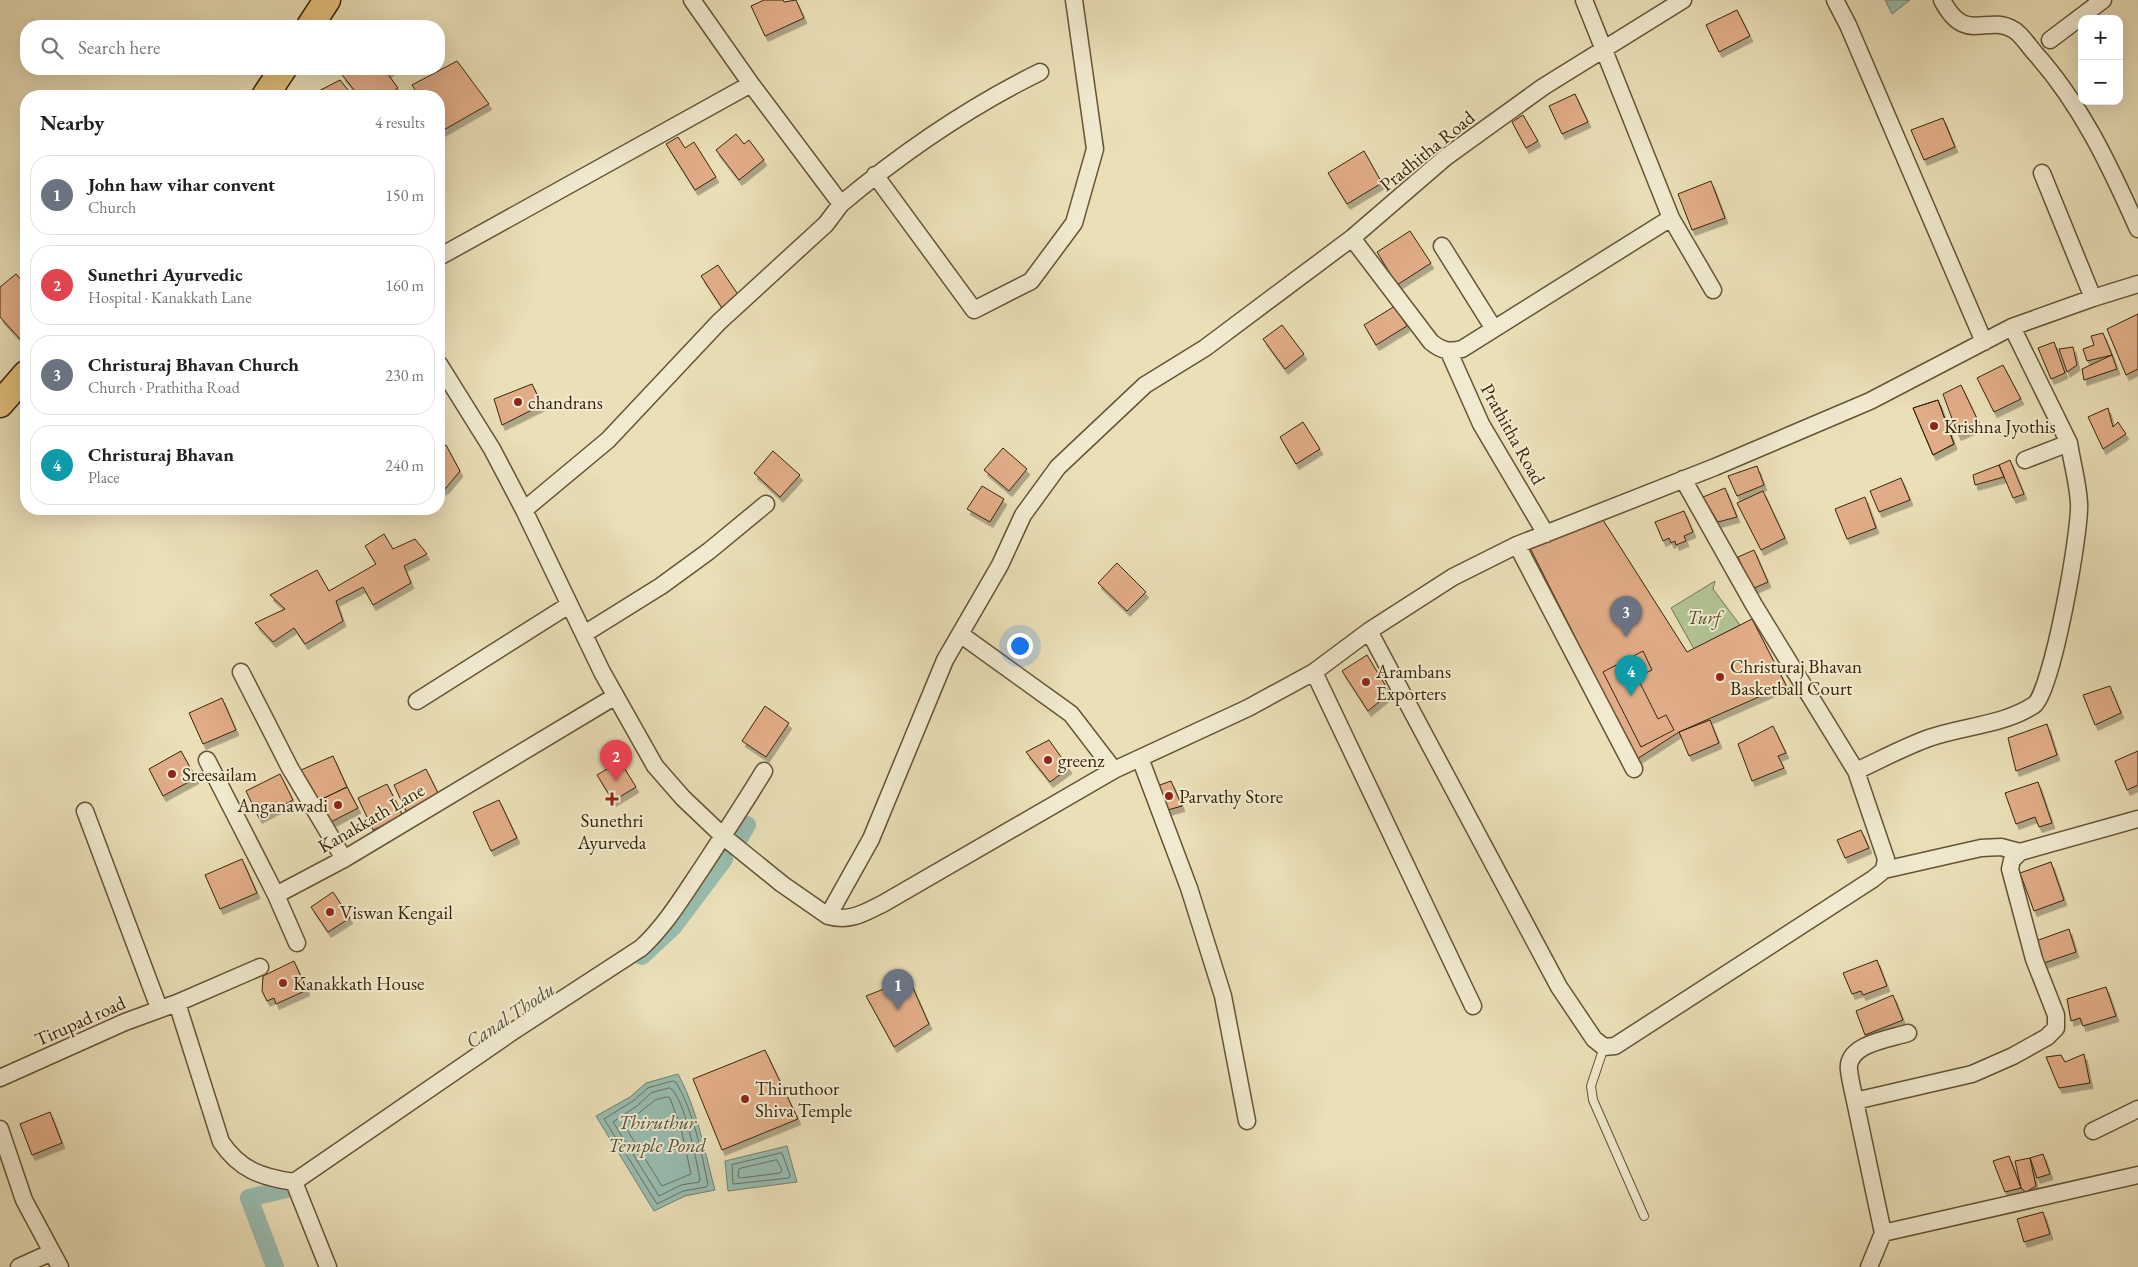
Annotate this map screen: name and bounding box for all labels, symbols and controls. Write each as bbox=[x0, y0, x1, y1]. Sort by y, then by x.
map controls bbox=[2078, 15, 2123, 105]
button: + bbox=[2078, 15, 2123, 60]
search box bbox=[20, 20, 445, 75]
icon: search bbox=[38, 34, 66, 62]
text: Search here bbox=[78, 35, 160, 60]
button: − bbox=[2078, 60, 2123, 105]
street label: Pradhitha Road bbox=[1374, 105, 1480, 197]
text: Nearby bbox=[40, 109, 104, 136]
text: 4 results bbox=[375, 112, 425, 133]
text: John haw vihar convent bbox=[88, 172, 275, 197]
text: 1 bbox=[53, 185, 61, 206]
text: 150 m bbox=[385, 185, 424, 206]
text: Church bbox=[88, 197, 136, 218]
text: Sunethri Ayurvedic bbox=[88, 262, 243, 287]
text: 2 bbox=[53, 275, 61, 296]
text: 160 m bbox=[385, 275, 424, 296]
text: Hospital · Kanakkath Lane bbox=[88, 287, 252, 308]
text: Christuraj Bhavan Church bbox=[88, 352, 299, 377]
text: 3 bbox=[53, 365, 61, 386]
text: 230 m bbox=[385, 365, 424, 386]
text: Church · Prathitha Road bbox=[88, 377, 240, 398]
street label: Prathitha Road bbox=[1475, 379, 1551, 489]
place label: chandrans bbox=[528, 390, 603, 415]
marker: chandrans bbox=[512, 396, 524, 408]
place label: Krishna Jyothis bbox=[1944, 414, 2056, 439]
marker: Krishna Jyothis bbox=[1928, 420, 1940, 432]
text: Christuraj Bhavan bbox=[88, 442, 234, 467]
text: 4 bbox=[53, 455, 61, 476]
text: 240 m bbox=[385, 455, 424, 476]
text: Place bbox=[88, 467, 120, 488]
pin: 3 bbox=[1610, 596, 1642, 637]
park label: Turf bbox=[1687, 605, 1725, 630]
your location bbox=[1007, 633, 1033, 659]
place label: Christuraj Bhavan Basketball Court bbox=[1730, 654, 1862, 701]
pin: 4 bbox=[1615, 655, 1647, 696]
place label: Arambans Exporters bbox=[1375, 659, 1451, 706]
marker: Christuraj Bhavan Basketball Court bbox=[1714, 671, 1726, 683]
marker: Arambans Exporters bbox=[1360, 676, 1372, 688]
pin: 2 bbox=[600, 740, 632, 781]
place label: greenz bbox=[1058, 748, 1105, 773]
marker: greenz bbox=[1042, 754, 1054, 766]
place label: Sreesailam bbox=[182, 762, 257, 787]
marker: Sreesailam bbox=[166, 768, 178, 780]
street label: Kanakkath Lane bbox=[313, 777, 429, 859]
place label: Parvathy Store bbox=[1179, 784, 1283, 809]
marker: Parvathy Store bbox=[1163, 790, 1175, 802]
marker: Sunethri Ayurveda bbox=[605, 792, 619, 806]
place label: Anganawadi bbox=[236, 793, 328, 818]
marker: Anganawadi bbox=[332, 799, 344, 811]
place label: Sunethri Ayurveda bbox=[577, 808, 647, 855]
place label: Viswan Kengail bbox=[340, 900, 453, 925]
marker: Viswan Kengail bbox=[324, 906, 336, 918]
pin: 1 bbox=[882, 969, 914, 1010]
place label: Kanakkath House bbox=[293, 971, 424, 996]
water label: Canal Thodu bbox=[460, 976, 560, 1054]
marker: Kanakkath House bbox=[277, 977, 289, 989]
street label: Tirupad road bbox=[31, 990, 130, 1052]
place label: Thiruthoor Shiva Temple bbox=[755, 1076, 852, 1123]
marker: Thiruthoor Shiva Temple bbox=[739, 1093, 751, 1105]
water label: Thiruthur Temple Pond bbox=[608, 1109, 707, 1158]

